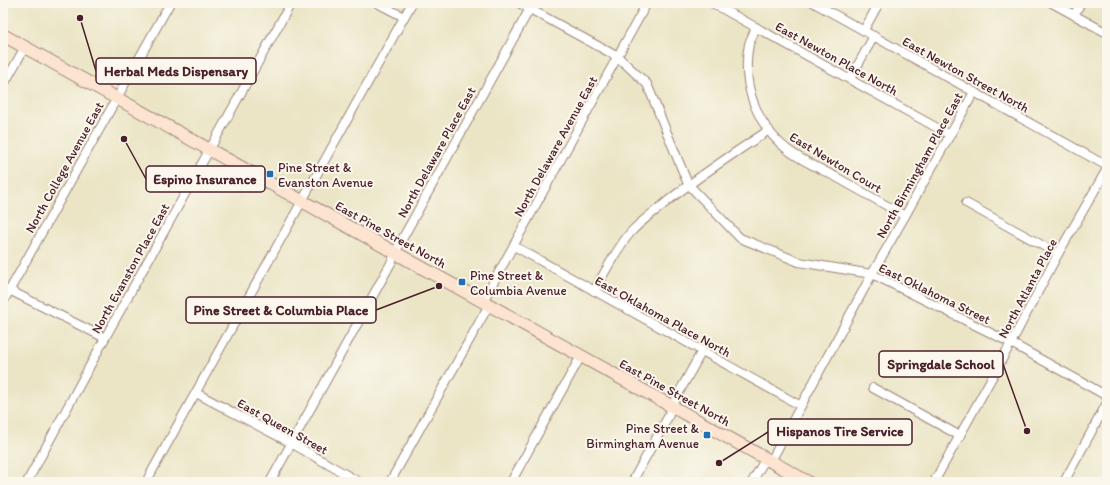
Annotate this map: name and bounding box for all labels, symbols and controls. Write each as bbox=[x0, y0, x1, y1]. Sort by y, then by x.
street label: East Newton Place North bbox=[773, 18, 901, 98]
street label: East Newton Street North bbox=[900, 33, 1032, 116]
callout: Herbal Meds Dispensary bbox=[96, 58, 256, 84]
text: Herbal Meds Dispensary bbox=[104, 63, 248, 80]
street label: North Delaware Avenue East bbox=[510, 73, 600, 219]
street label: North Delaware Place East bbox=[394, 84, 479, 220]
street label: North Birmingham Place East bbox=[873, 90, 966, 241]
street label: North College Avenue East bbox=[22, 99, 107, 235]
street label: East Newton Court bbox=[787, 129, 885, 196]
place label: Pine Street & Evanston Avenue bbox=[278, 160, 373, 190]
callout: Espino Insurance bbox=[146, 166, 265, 192]
marker: Pine Street & Evanston Avenue bbox=[265, 169, 275, 179]
text: Espino Insurance bbox=[153, 171, 257, 188]
street label: East Pine Street North bbox=[333, 198, 449, 271]
street label: North Evanston Place East bbox=[88, 200, 173, 336]
street label: North Atlanta Place bbox=[995, 236, 1060, 341]
street label: East Oklahoma Street bbox=[877, 260, 993, 327]
place label: Pine Street & Columbia Avenue bbox=[470, 268, 567, 298]
street label: East Oklahoma Place North bbox=[592, 273, 734, 360]
marker: Pine Street & Columbia Avenue bbox=[457, 277, 467, 287]
callout: Pine Street & Columbia Place bbox=[186, 297, 376, 323]
text: Pine Street & Columbia Place bbox=[194, 302, 369, 319]
callout: Springdale School bbox=[879, 351, 1003, 377]
street label: East Pine Street North bbox=[617, 356, 733, 429]
text: Springdale School bbox=[887, 356, 996, 373]
street label: East Queen Street bbox=[235, 395, 331, 458]
callout: Hispanos Tire Service bbox=[768, 419, 912, 445]
place label: Pine Street & Birmingham Avenue bbox=[586, 421, 700, 451]
text: Hispanos Tire Service bbox=[776, 423, 904, 440]
marker: Pine Street & Birmingham Avenue bbox=[702, 430, 712, 440]

